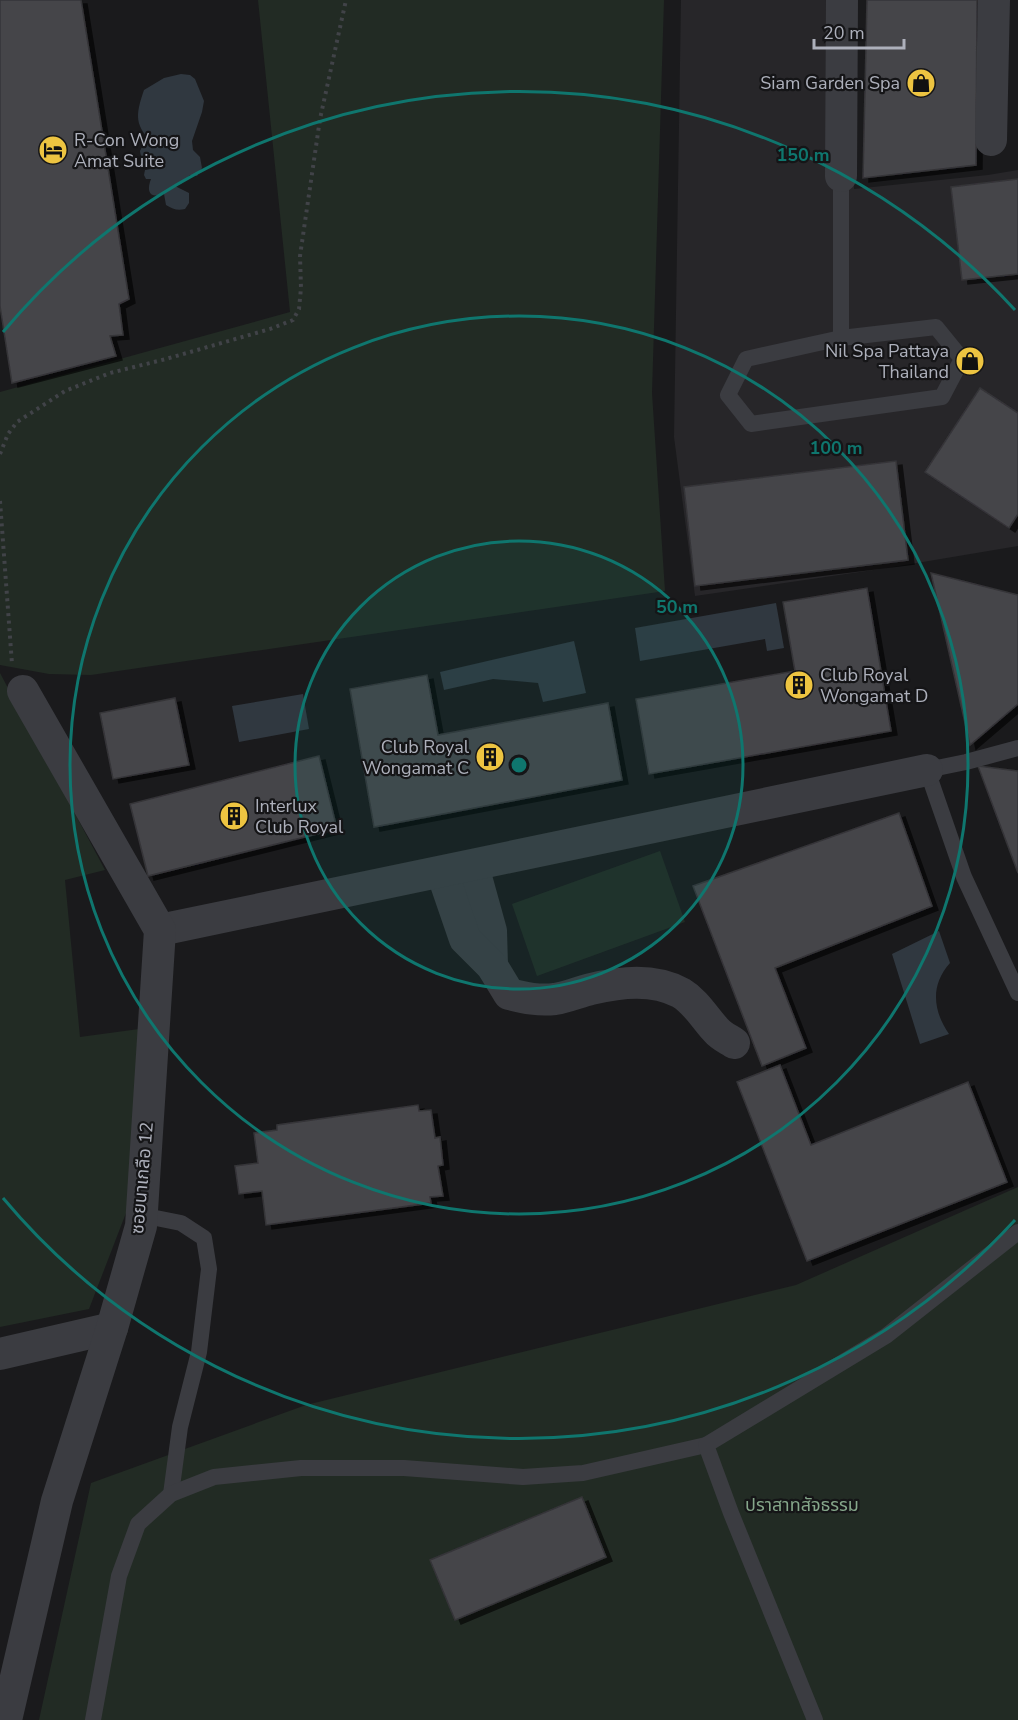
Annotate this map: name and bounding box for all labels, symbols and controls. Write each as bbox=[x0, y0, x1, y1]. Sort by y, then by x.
scale bar bbox=[814, 12, 904, 50]
text: 20 m bbox=[823, 21, 865, 45]
shop icon: Siam Garden Spa bbox=[905, 67, 937, 99]
place label: Siam Garden Spa bbox=[760, 71, 900, 95]
place label: R-Con Wong Amat Suite bbox=[74, 128, 179, 173]
hotel icon: R-Con Wong Amat Suite bbox=[37, 134, 69, 166]
text: 150 m bbox=[776, 143, 830, 167]
place label: Nil Spa Pattaya Thailand bbox=[825, 339, 949, 384]
shop icon: Nil Spa Pattaya Thailand bbox=[954, 345, 986, 377]
text: 100 m bbox=[809, 436, 863, 460]
text: 50 m bbox=[656, 595, 698, 619]
place label: Club Royal Wongamat D bbox=[820, 663, 928, 708]
building icon: Club Royal Wongamat D bbox=[783, 669, 815, 701]
place label: Club Royal Wongamat C bbox=[362, 735, 470, 780]
building icon: Club Royal Wongamat C bbox=[474, 741, 506, 773]
centre of rings bbox=[509, 755, 529, 775]
place label: Interlux Club Royal bbox=[255, 794, 344, 839]
building icon: Interlux Club Royal bbox=[218, 800, 250, 832]
street label: ซอยนาเกลือ 12 bbox=[125, 1121, 159, 1235]
park label: ปราสาทสัจธรรม bbox=[745, 1493, 859, 1517]

